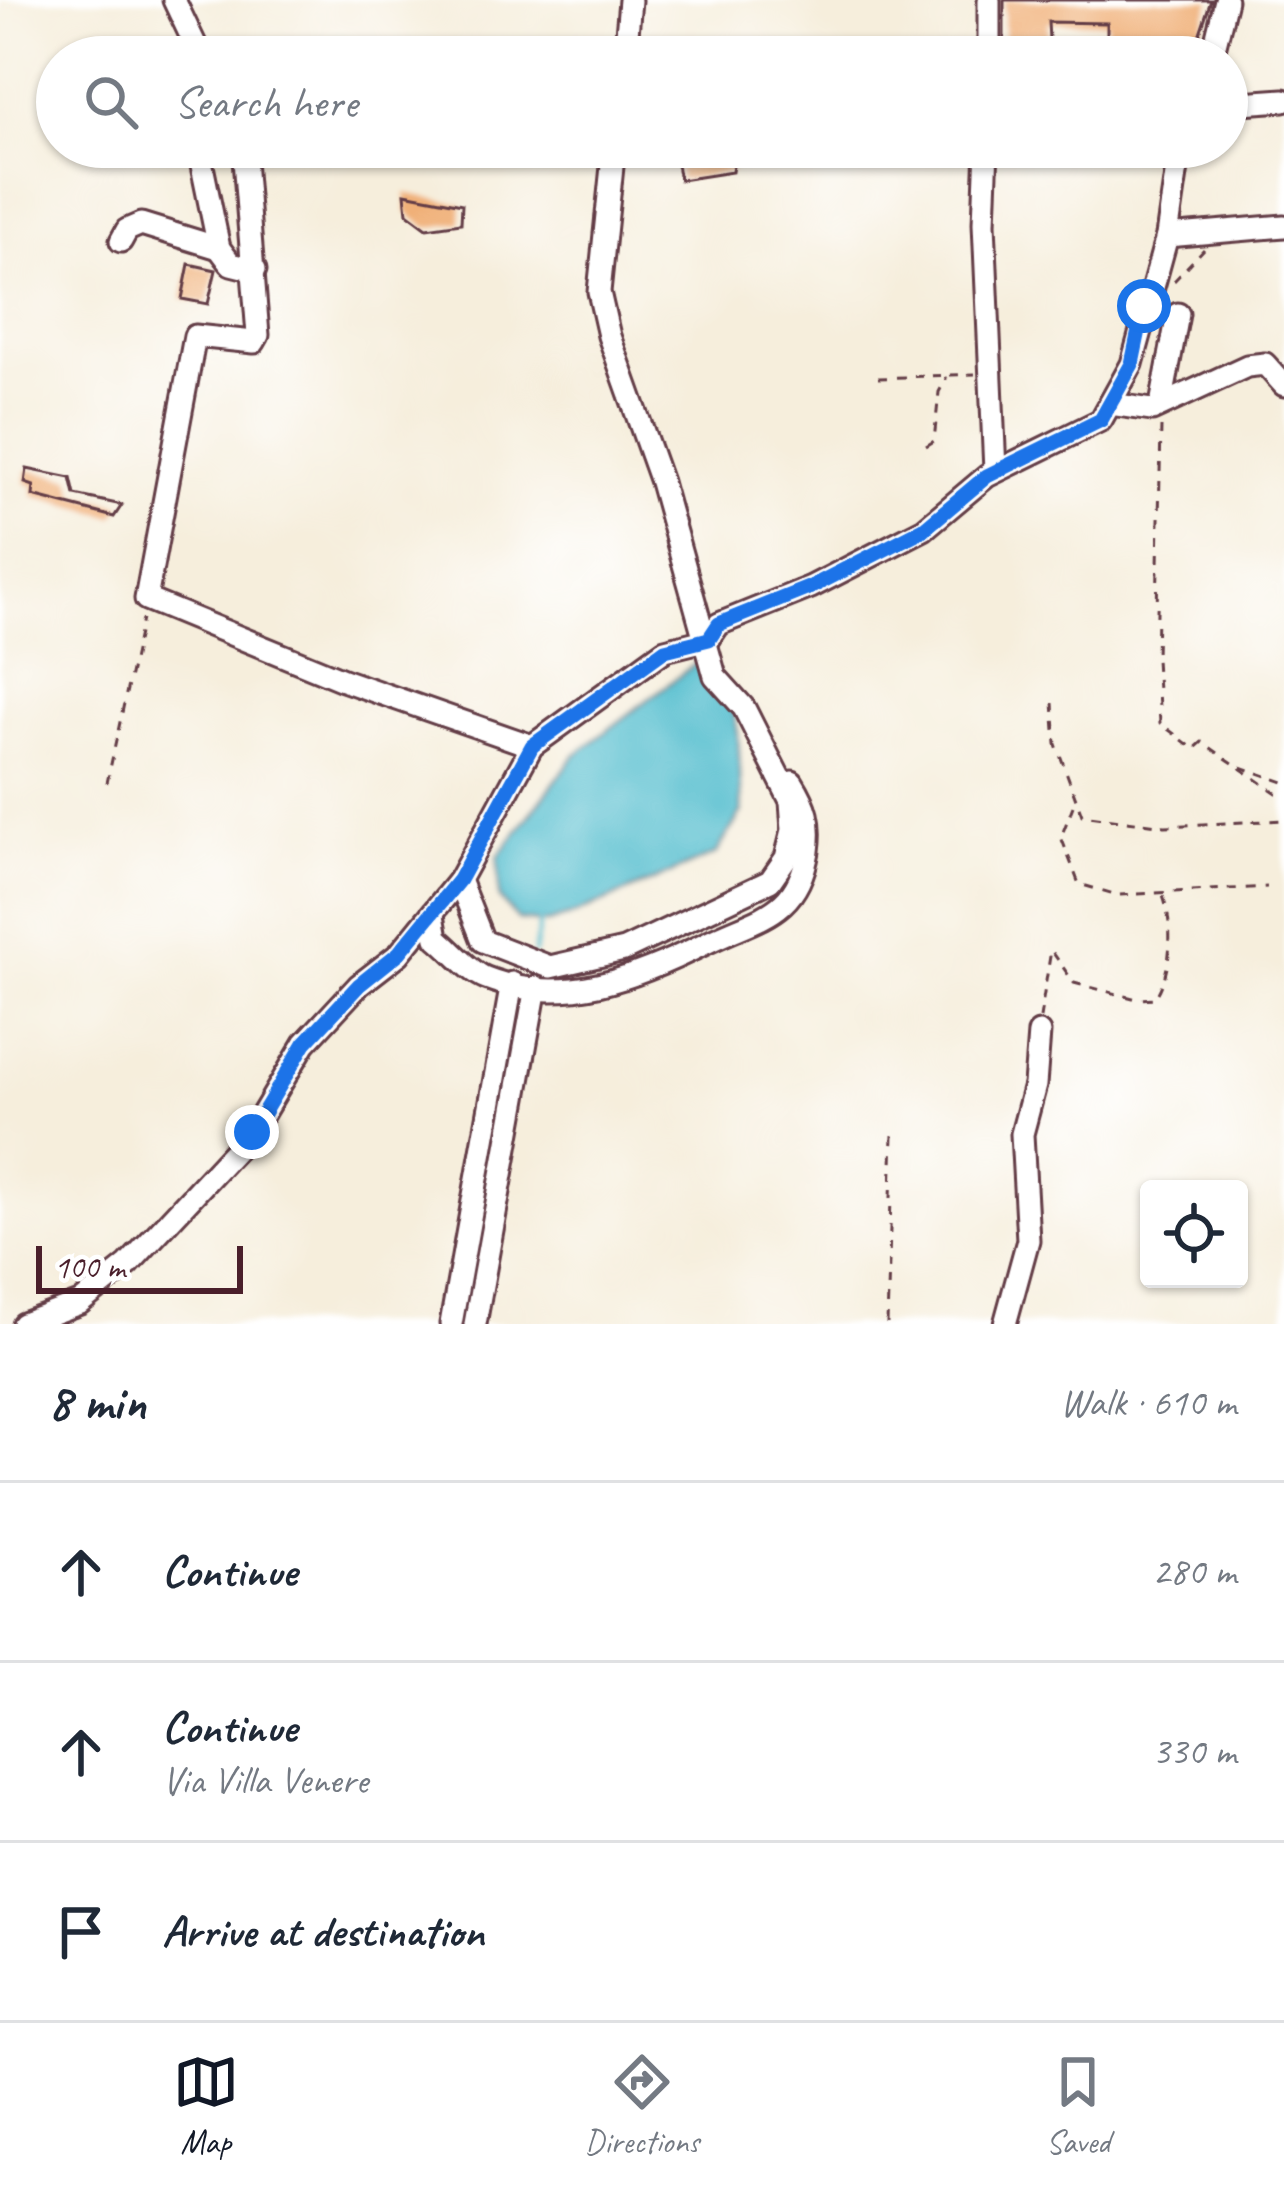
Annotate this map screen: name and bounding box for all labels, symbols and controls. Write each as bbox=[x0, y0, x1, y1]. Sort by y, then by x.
search box bbox=[36, 36, 1248, 168]
icon: search bbox=[78, 69, 144, 135]
text: Search here bbox=[174, 74, 357, 131]
route start bbox=[1117, 279, 1171, 333]
route end bbox=[225, 1105, 279, 1159]
map controls bbox=[1140, 1180, 1248, 1288]
button: locate bbox=[1140, 1180, 1248, 1288]
scale bar bbox=[36, 1240, 243, 1293]
text: 100 m bbox=[54, 1246, 125, 1288]
text: 8 min bbox=[48, 1370, 146, 1434]
text: Walk · 610 m bbox=[1060, 1378, 1236, 1427]
icon: ahead bbox=[48, 1539, 114, 1605]
text: Continue bbox=[162, 1543, 296, 1600]
text: 280 m bbox=[1152, 1547, 1236, 1596]
text: Continue bbox=[162, 1699, 296, 1756]
icon: ahead bbox=[48, 1719, 114, 1785]
text: 330 m bbox=[1152, 1727, 1236, 1776]
text: Via Villa Venere bbox=[162, 1756, 368, 1805]
icon: arrive bbox=[48, 1899, 114, 1965]
text: Arrive at destination bbox=[162, 1903, 484, 1960]
tab: Map bbox=[173, 2049, 239, 2163]
tab: Directions bbox=[585, 2049, 699, 2163]
tab: Saved bbox=[1045, 2049, 1111, 2163]

